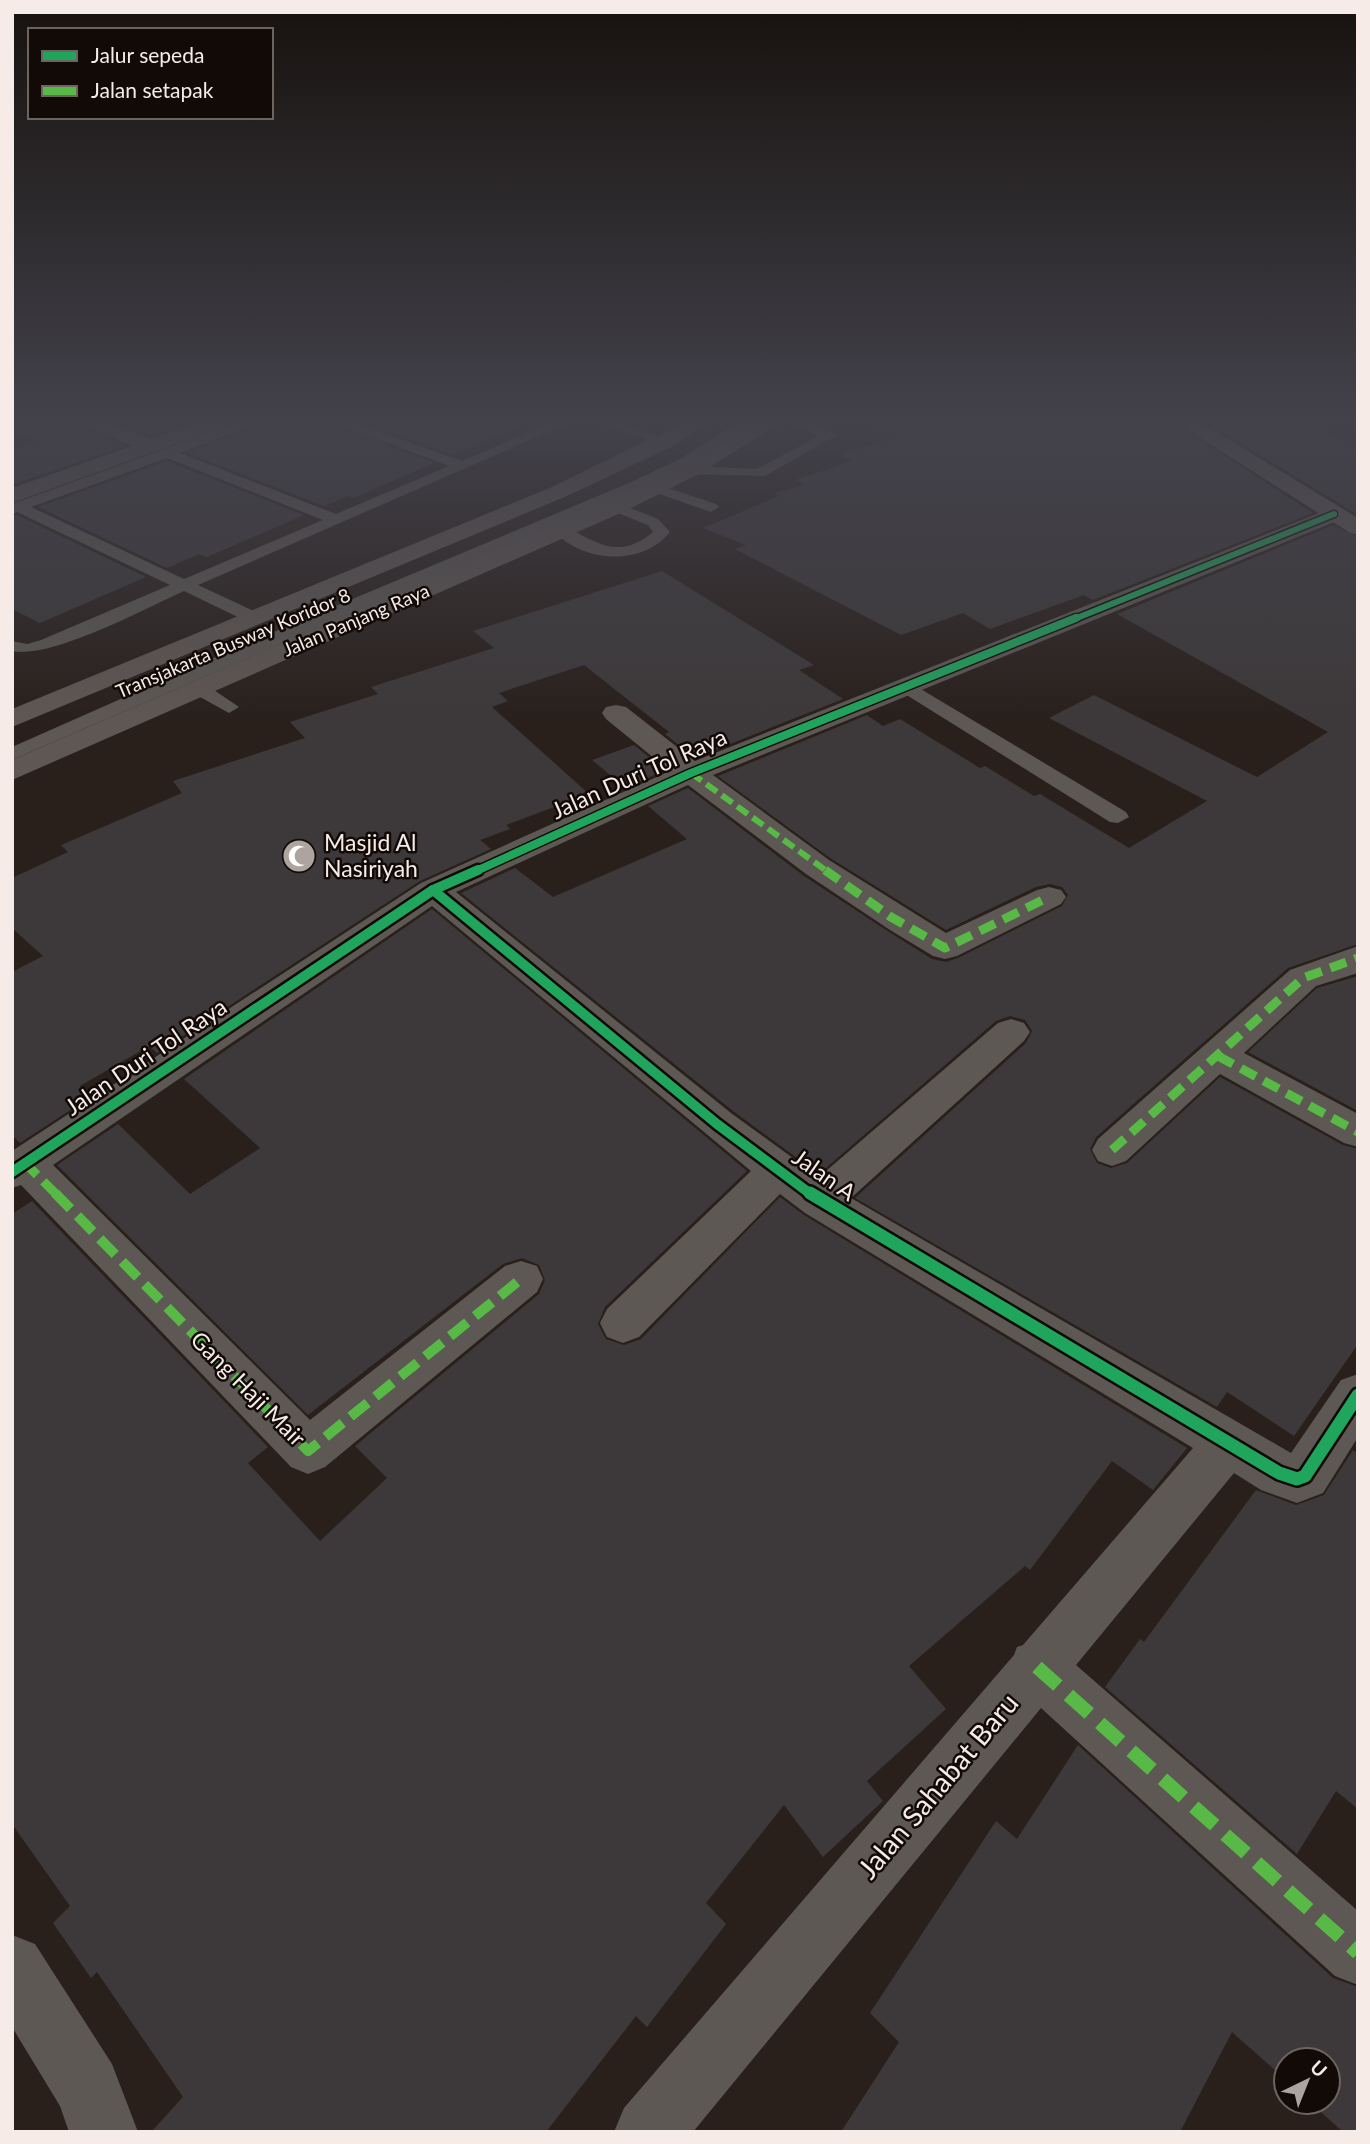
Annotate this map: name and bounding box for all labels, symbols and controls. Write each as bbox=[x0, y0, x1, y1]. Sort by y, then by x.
legend bbox=[28, 28, 273, 119]
text: Jalur sepeda bbox=[91, 42, 204, 67]
text: Jalan setapak bbox=[91, 77, 214, 102]
street label: Jalan Panjang Raya bbox=[279, 578, 433, 661]
street label: Transjakarta Busway Koridor 8 bbox=[112, 583, 353, 702]
street label: Jalan Duri Tol Raya bbox=[547, 722, 731, 824]
place label: Masjid Al Nasiriyah bbox=[324, 828, 418, 882]
mosque icon: Masjid Al Nasiriyah bbox=[280, 837, 318, 875]
street label: Jalan Duri Tol Raya bbox=[59, 992, 232, 1121]
street label: Jalan A bbox=[787, 1142, 862, 1206]
street label: Gang Haji Mair bbox=[186, 1325, 312, 1452]
street label: Jalan Sahabat Baru bbox=[850, 1686, 1025, 1885]
north arrow bbox=[1272, 2046, 1342, 2116]
text: U bbox=[1306, 2055, 1332, 2081]

